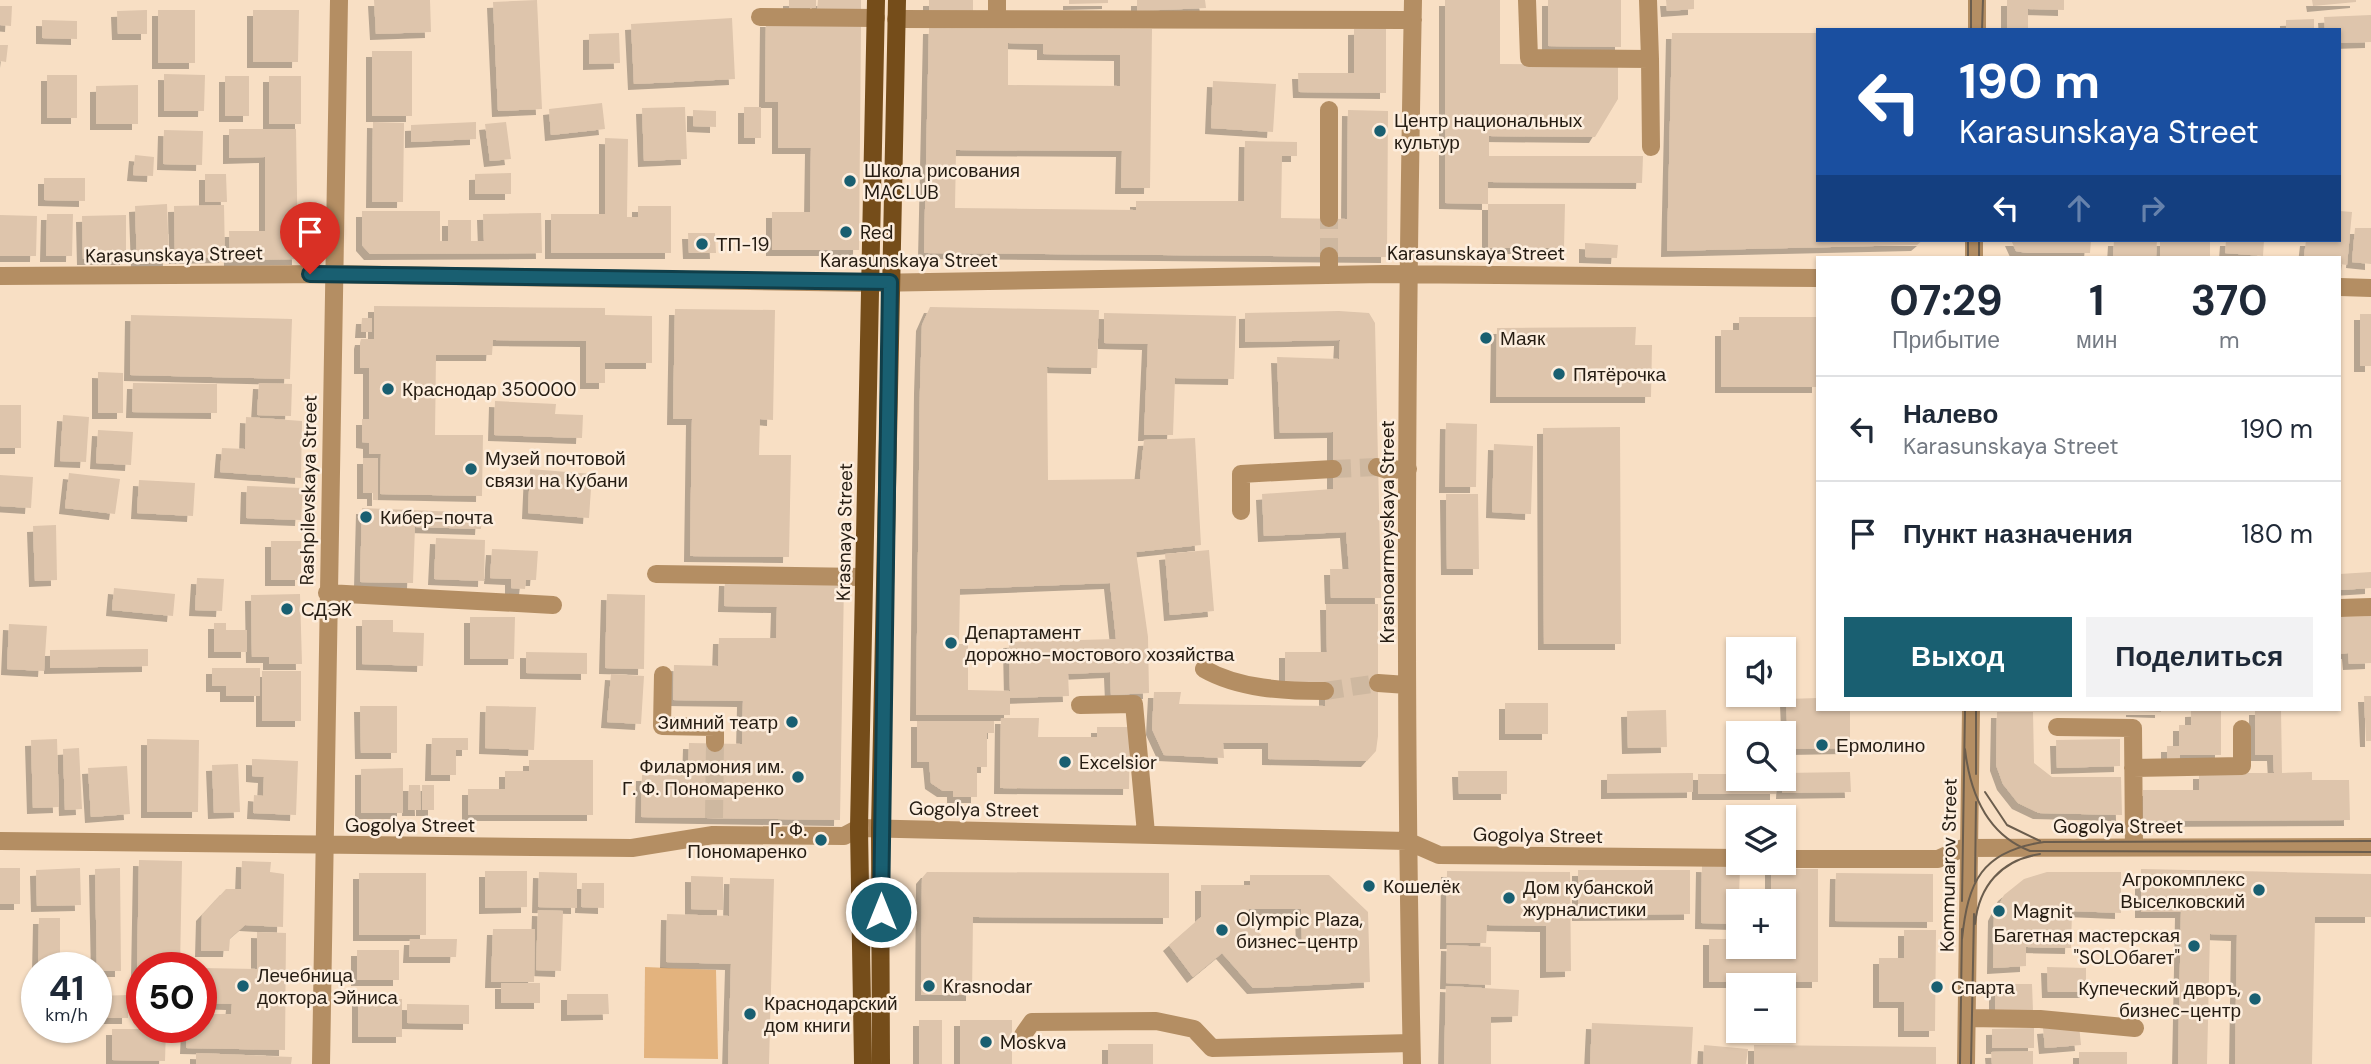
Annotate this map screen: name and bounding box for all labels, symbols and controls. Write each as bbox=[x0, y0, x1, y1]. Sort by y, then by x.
text: 190 m bbox=[1959, 49, 2100, 113]
icon: left bbox=[1844, 56, 1935, 147]
place label: Центр национальных культур bbox=[1394, 108, 1583, 155]
text: Karasunskaya Street bbox=[1959, 111, 2259, 153]
marker: Центр национальных культур bbox=[1372, 123, 1388, 139]
place label: Школа рисования MACLUB bbox=[864, 158, 1020, 205]
marker: Школа рисования MACLUB bbox=[842, 173, 858, 189]
icon: left bbox=[1987, 189, 2025, 227]
icon: ahead bbox=[2060, 189, 2098, 227]
icon: right bbox=[2133, 189, 2171, 227]
pin bbox=[280, 202, 340, 274]
icon: arrive bbox=[291, 213, 329, 251]
place label: Red bbox=[860, 220, 893, 245]
marker: Red bbox=[838, 224, 854, 240]
place label: ТП-19 bbox=[716, 232, 769, 257]
marker: ТП-19 bbox=[694, 236, 710, 252]
street label: Karasunskaya Street bbox=[85, 240, 263, 269]
street label: Karasunskaya Street bbox=[1387, 241, 1565, 266]
street label: Karasunskaya Street bbox=[820, 248, 998, 273]
text: 07:29 bbox=[1889, 273, 2003, 328]
text: 1 bbox=[2089, 273, 2104, 328]
text: 370 bbox=[2191, 273, 2268, 328]
text: Прибытие bbox=[1892, 325, 2000, 355]
text: мин bbox=[2076, 325, 2117, 355]
text: m bbox=[2219, 325, 2239, 355]
place label: Маяк bbox=[1500, 326, 1546, 351]
marker: Маяк bbox=[1478, 330, 1494, 346]
place label: Пятёрочка bbox=[1573, 362, 1667, 387]
marker: Пятёрочка bbox=[1551, 366, 1567, 382]
place label: Краснодар 350000 bbox=[402, 377, 576, 402]
marker: Краснодар 350000 bbox=[380, 381, 396, 397]
street label: Rashpilevskaya Street bbox=[294, 394, 323, 586]
text: Налево bbox=[1903, 397, 1998, 431]
icon: left bbox=[1844, 410, 1882, 448]
text: 190 m bbox=[2241, 412, 2313, 446]
street label: Krasnoarmeyskaya Street bbox=[1375, 420, 1400, 644]
text: Karasunskaya Street bbox=[1903, 431, 2119, 461]
place label: Музей почтовой связи на Кубани bbox=[485, 446, 628, 493]
marker: Музей почтовой связи на Кубани bbox=[463, 461, 479, 477]
street label: Krasnaya Street bbox=[831, 463, 858, 601]
place label: Кибер-почта bbox=[380, 505, 494, 530]
marker: Кибер-почта bbox=[358, 509, 374, 525]
icon: arrive bbox=[1844, 515, 1882, 553]
text: Пункт назначения bbox=[1903, 517, 2133, 551]
text: 180 m bbox=[2241, 517, 2313, 551]
place label: СДЭК bbox=[301, 597, 352, 622]
marker: СДЭК bbox=[279, 601, 295, 617]
button: Выход bbox=[1844, 617, 2072, 697]
button: Поделиться bbox=[2086, 617, 2313, 697]
place label: Департамент дорожно-мостового хозяйства bbox=[965, 620, 1235, 667]
marker: Департамент дорожно-мостового хозяйства bbox=[943, 635, 959, 651]
map controls bbox=[1726, 637, 1796, 1043]
button: sound bbox=[1726, 637, 1796, 707]
place label: Зимний театр bbox=[658, 710, 778, 735]
marker: Зимний театр bbox=[784, 714, 800, 730]
button: search bbox=[1726, 721, 1796, 791]
place label: Ермолино bbox=[1836, 733, 1925, 758]
marker: Ермолино bbox=[1814, 737, 1830, 753]
place label: Excelsior bbox=[1079, 750, 1157, 775]
place label: Филармония им. Г. Ф. Пономаренко bbox=[622, 754, 784, 801]
marker: Excelsior bbox=[1057, 754, 1073, 770]
marker: Филармония им. Г. Ф. Пономаренко bbox=[790, 769, 806, 785]
street label: Kommunarov Street bbox=[1934, 778, 1963, 952]
street label: Gogolya Street bbox=[909, 796, 1039, 823]
button: layers bbox=[1726, 805, 1796, 875]
street label: Gogolya Street bbox=[345, 813, 475, 838]
street label: Gogolya Street bbox=[2053, 814, 2183, 839]
place label: Г. Ф. Пономаренко bbox=[687, 817, 807, 864]
street label: Gogolya Street bbox=[1473, 822, 1603, 849]
marker: Г. Ф. Пономаренко bbox=[813, 832, 829, 848]
place label: Агрокомплекс Выселковский bbox=[2120, 867, 2245, 914]
place label: Кошелёк bbox=[1383, 874, 1460, 899]
position arrow bbox=[844, 875, 918, 949]
place label: Дом кубанской журналистики bbox=[1523, 875, 1654, 922]
marker: Кошелёк bbox=[1361, 878, 1377, 894]
marker: Агрокомплекс Выселковский bbox=[2251, 882, 2267, 898]
button: + bbox=[1726, 889, 1796, 959]
marker: Дом кубанской журналистики bbox=[1501, 890, 1517, 906]
place label: Magnit bbox=[2013, 899, 2073, 924]
marker: Magnit bbox=[1991, 903, 2007, 919]
place label: Olympic Plaza, бизнес-центр bbox=[1236, 907, 1363, 954]
marker: Olympic Plaza, бизнес-центр bbox=[1214, 922, 1230, 938]
place label: Багетная мастерская "SOLOбагет" bbox=[1994, 923, 2180, 970]
marker: Багетная мастерская "SOLOбагет" bbox=[2186, 938, 2202, 954]
speed limit sign: 50 bbox=[126, 952, 217, 1043]
place label: Лечебница доктора Эйниса bbox=[257, 963, 398, 1010]
text: 41 bbox=[49, 965, 84, 1011]
button: − bbox=[1726, 973, 1796, 1043]
place label: Krasnodar bbox=[943, 974, 1032, 999]
place label: Спарта bbox=[1951, 975, 2015, 1000]
place label: Купеческий дворъ, бизнес-центр bbox=[2078, 976, 2241, 1023]
marker: Лечебница доктора Эйниса bbox=[235, 978, 251, 994]
marker: Krasnodar bbox=[921, 978, 937, 994]
marker: Спарта bbox=[1929, 979, 1945, 995]
place label: Краснодарский дом книги bbox=[764, 991, 898, 1038]
marker: Купеческий дворъ, бизнес-центр bbox=[2247, 991, 2263, 1007]
text: km/h bbox=[45, 1003, 88, 1027]
marker: Краснодарский дом книги bbox=[742, 1006, 758, 1022]
place label: Moskva bbox=[1000, 1030, 1066, 1055]
marker: Moskva bbox=[978, 1034, 994, 1050]

